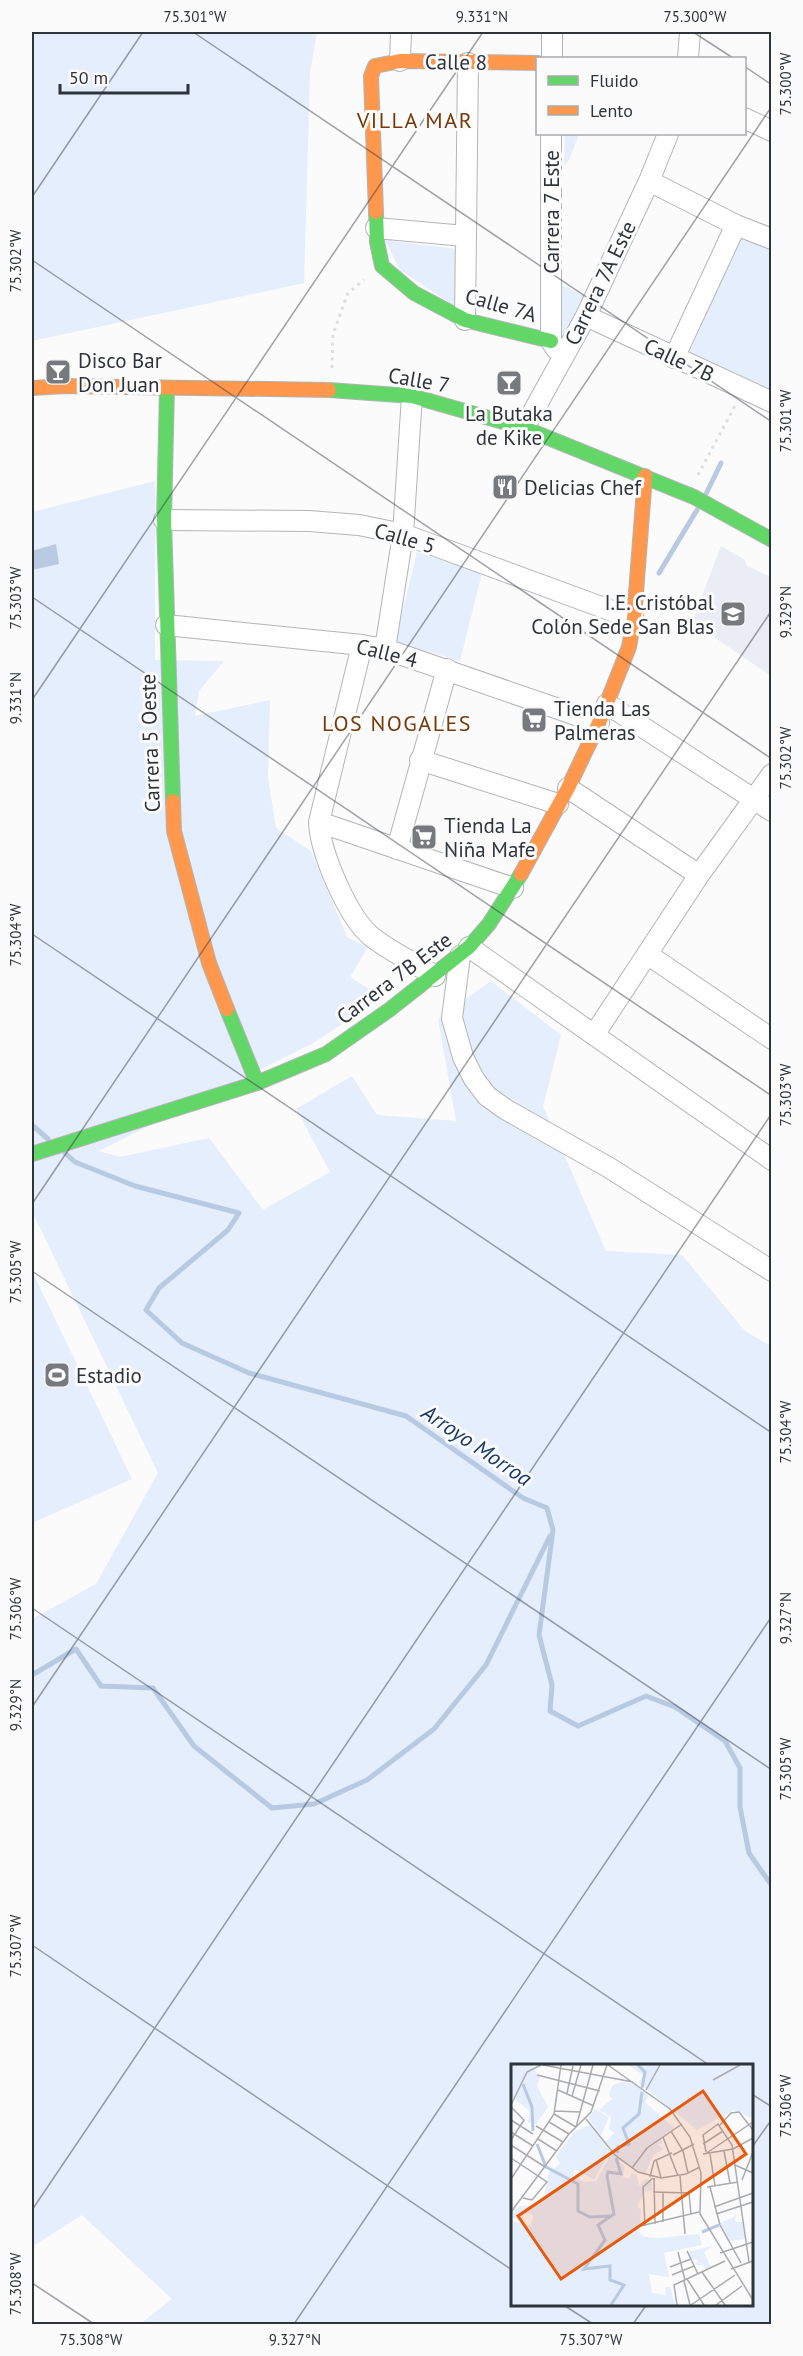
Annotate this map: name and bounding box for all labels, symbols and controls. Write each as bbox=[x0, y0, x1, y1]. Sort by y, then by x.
text: 75.301°W bbox=[164, 7, 227, 26]
text: 9.331°N bbox=[456, 7, 508, 26]
text: 75.300°W bbox=[664, 7, 727, 26]
street label: Calle 8 bbox=[425, 48, 487, 76]
text: 75.300°W bbox=[776, 52, 795, 115]
scale bar bbox=[60, 57, 188, 95]
legend bbox=[536, 57, 746, 135]
text: 50 m bbox=[69, 66, 108, 89]
text: Fluido bbox=[590, 69, 638, 92]
text: Lento bbox=[590, 99, 633, 122]
district label: VILLA MAR bbox=[356, 106, 473, 134]
street label: Carrera 7 Este bbox=[538, 150, 565, 274]
street label: Carrera 7A Este bbox=[558, 216, 642, 350]
text: 75.302°W bbox=[6, 229, 25, 292]
street label: Calle 7A bbox=[462, 282, 541, 328]
street label: Calle 7B bbox=[640, 332, 718, 388]
place label: Disco Bar Don Juan bbox=[78, 347, 162, 398]
bar icon: Disco Bar Don Juan bbox=[43, 357, 73, 387]
street label: Calle 7 bbox=[386, 361, 452, 399]
bar icon: La Butaka de Kike bbox=[494, 368, 524, 398]
text: 75.301°W bbox=[776, 389, 795, 452]
place label: La Butaka de Kike bbox=[465, 400, 553, 451]
restaurant icon: Delicias Chef bbox=[490, 472, 520, 502]
place label: Delicias Chef bbox=[524, 474, 642, 501]
street label: Calle 5 bbox=[371, 516, 439, 560]
text: 75.303°W bbox=[6, 566, 25, 629]
text: 9.329°N bbox=[776, 586, 795, 638]
place label: I.E. Cristóbal Colón Sede San Blas bbox=[531, 589, 714, 640]
school or university icon: I.E. Cristóbal Colón Sede San Blas bbox=[718, 599, 748, 629]
street label: Calle 4 bbox=[354, 632, 420, 674]
text: 9.331°N bbox=[6, 672, 25, 724]
street label: Carrera 5 Oeste bbox=[134, 673, 166, 813]
place label: Tienda Las Palmeras bbox=[554, 695, 650, 746]
supermarket icon: Tienda Las Palmeras bbox=[519, 705, 549, 735]
district label: LOS NOGALES bbox=[322, 709, 472, 737]
text: 75.302°W bbox=[776, 726, 795, 789]
place label: Tienda La Niña Mafe bbox=[444, 812, 535, 863]
supermarket icon: Tienda La Niña Mafe bbox=[409, 822, 439, 852]
text: 75.304°W bbox=[6, 903, 25, 966]
street label: Carrera 7B Este bbox=[331, 926, 457, 1030]
text: 75.303°W bbox=[776, 1063, 795, 1126]
text: 75.305°W bbox=[6, 1240, 25, 1303]
sports icon: Estadio bbox=[42, 1360, 72, 1390]
place label: Estadio bbox=[76, 1362, 142, 1389]
water label: Arroyo Morroa bbox=[416, 1397, 538, 1492]
text: 75.304°W bbox=[776, 1400, 795, 1463]
text: 75.306°W bbox=[6, 1577, 25, 1640]
text: 9.327°N bbox=[776, 1592, 795, 1644]
text: 9.329°N bbox=[6, 1679, 25, 1731]
text: 75.305°W bbox=[776, 1737, 795, 1800]
text: 75.307°W bbox=[6, 1914, 25, 1977]
inset map bbox=[511, 2064, 752, 2305]
text: 75.306°W bbox=[776, 2074, 795, 2137]
text: 75.308°W bbox=[6, 2252, 25, 2315]
text: 75.308°W bbox=[60, 2330, 123, 2349]
text: 9.327°N bbox=[269, 2330, 321, 2349]
text: 75.307°W bbox=[560, 2330, 623, 2349]

